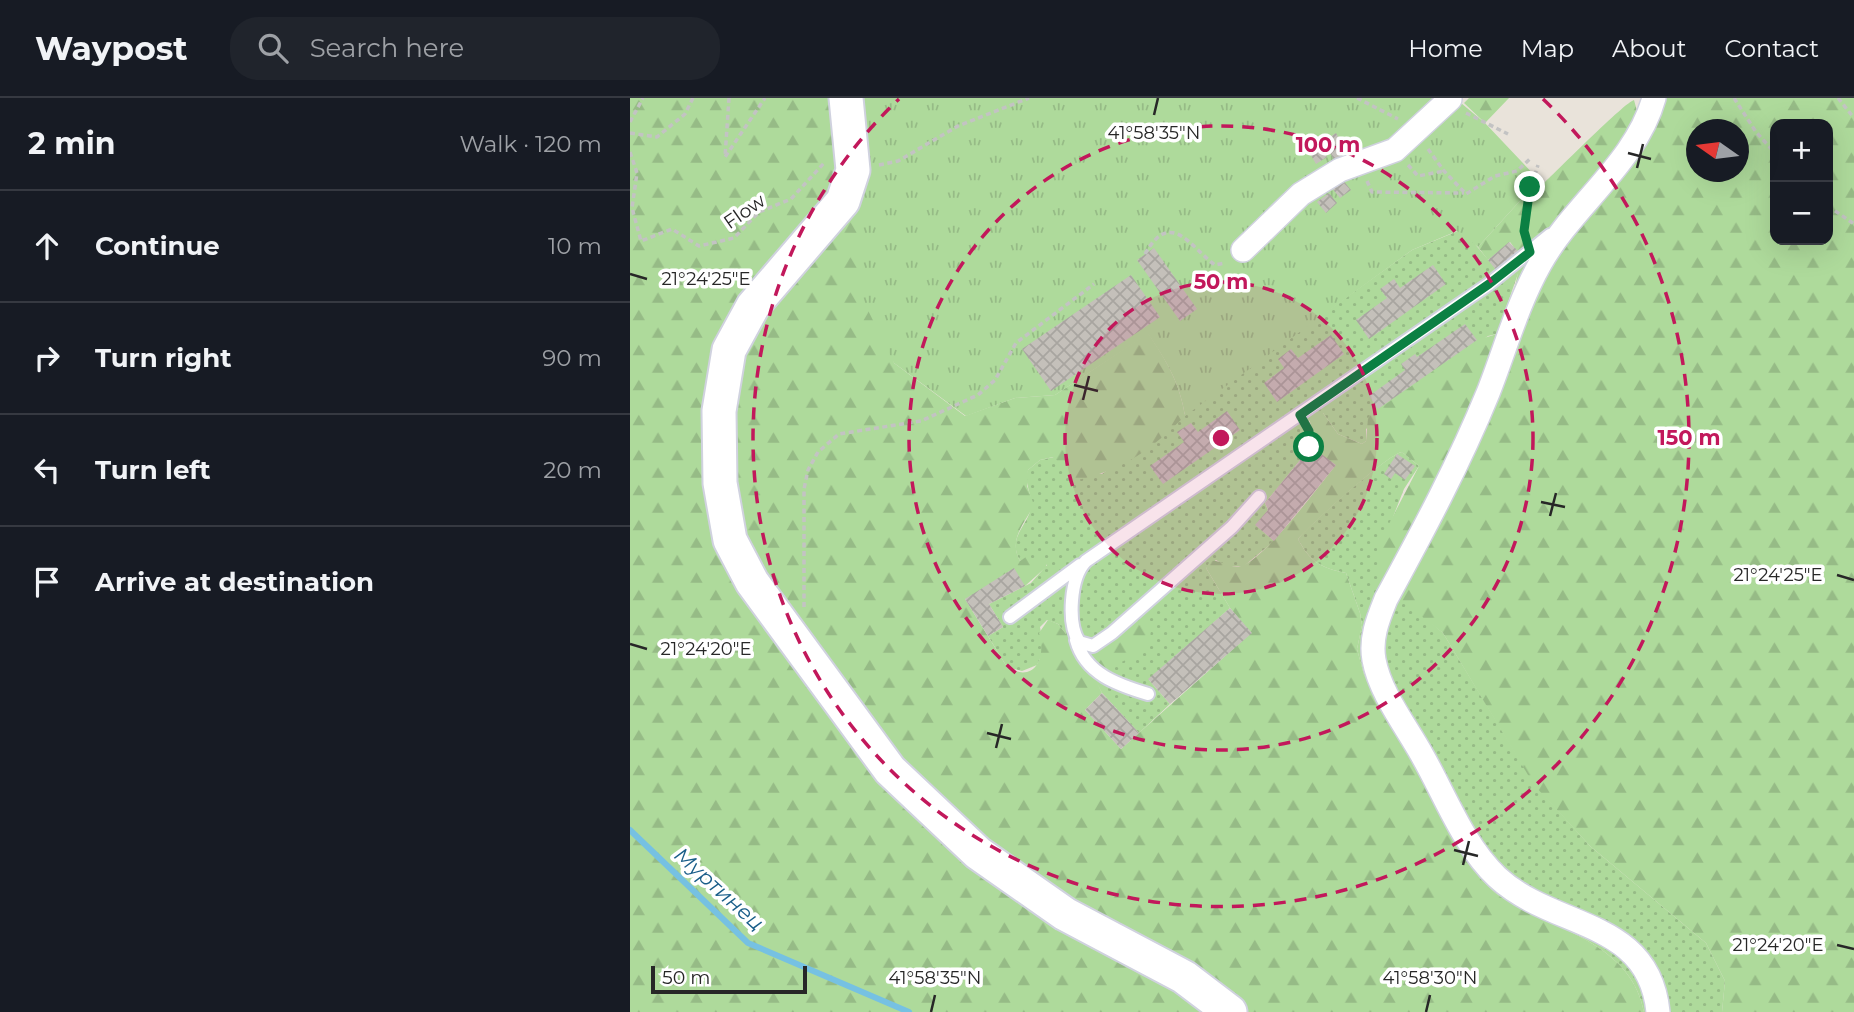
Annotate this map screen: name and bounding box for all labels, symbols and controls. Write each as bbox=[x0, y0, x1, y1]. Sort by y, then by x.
search box bbox=[230, 17, 720, 80]
text: Waypost bbox=[35, 28, 188, 68]
icon: search bbox=[254, 29, 292, 67]
text: Search here bbox=[310, 32, 464, 64]
text: Home bbox=[1408, 34, 1483, 63]
text: Map bbox=[1521, 34, 1574, 63]
text: About bbox=[1612, 34, 1686, 63]
text: Contact bbox=[1724, 34, 1819, 63]
north arrow bbox=[1686, 119, 1749, 182]
map controls bbox=[1770, 119, 1833, 245]
button: + bbox=[1770, 119, 1833, 182]
text: 41°58'35"N bbox=[1108, 122, 1200, 144]
text: 2 min bbox=[28, 125, 115, 162]
text: Walk · 120 m bbox=[459, 130, 602, 158]
text: 100 m bbox=[1296, 132, 1360, 157]
route end bbox=[1514, 171, 1545, 202]
button: − bbox=[1770, 182, 1833, 245]
street label: Flow bbox=[719, 189, 770, 234]
icon: ahead bbox=[28, 227, 66, 265]
text: Continue bbox=[95, 230, 220, 262]
text: 10 m bbox=[548, 232, 602, 260]
text: 21°24'25"E bbox=[661, 268, 751, 290]
text: 50 m bbox=[1194, 269, 1248, 294]
icon: right bbox=[28, 339, 66, 377]
text: Turn right bbox=[95, 342, 231, 374]
text: 90 m bbox=[542, 344, 602, 372]
text: 150 m bbox=[1658, 425, 1720, 450]
centre of rings bbox=[1209, 426, 1233, 450]
route start bbox=[1293, 431, 1324, 462]
icon: left bbox=[28, 451, 66, 489]
text: Turn left bbox=[95, 454, 211, 486]
text: 20 m bbox=[543, 456, 602, 484]
icon: arrive bbox=[28, 563, 66, 601]
text: 21°24'25"E bbox=[1733, 564, 1823, 586]
text: Arrive at destination bbox=[95, 566, 374, 598]
text: 21°24'20"E bbox=[660, 638, 752, 660]
water label: Муртинец bbox=[669, 842, 769, 935]
text: 21°24'20"E bbox=[1732, 934, 1824, 956]
scale bar bbox=[651, 963, 807, 995]
text: 50 m bbox=[662, 966, 710, 989]
text: 41°58'35"N bbox=[889, 967, 981, 989]
text: 41°58'30"N bbox=[1383, 967, 1477, 989]

